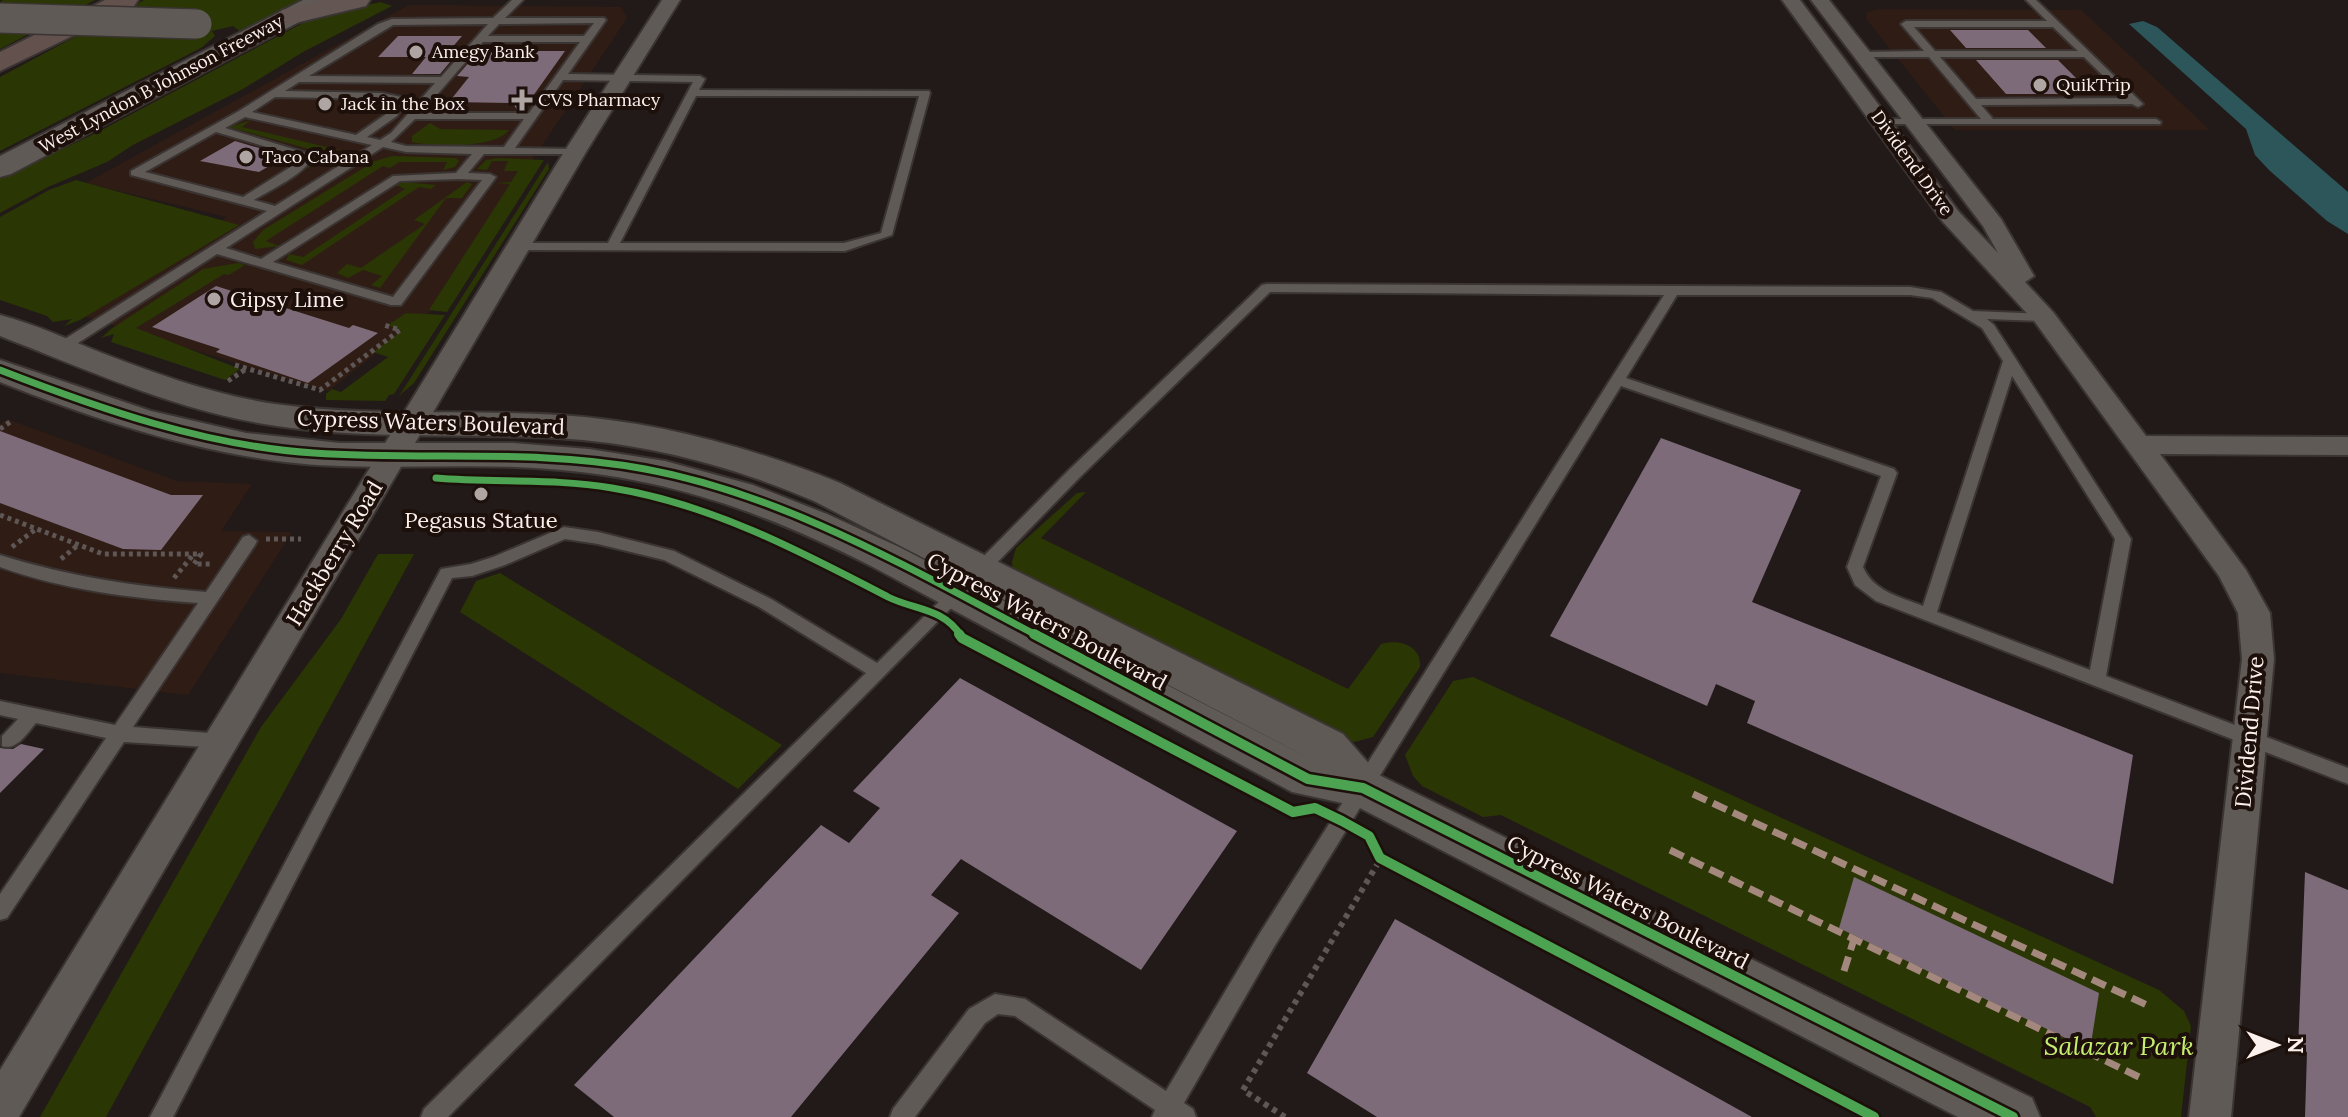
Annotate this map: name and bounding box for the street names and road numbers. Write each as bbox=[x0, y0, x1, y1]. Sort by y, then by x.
street label: West Lyndon B Johnson Freeway bbox=[35, 9, 287, 158]
street label: Dividend Drive bbox=[1866, 106, 1958, 220]
street label: Cypress Waters Boulevard bbox=[297, 403, 565, 441]
street label: Hackberry Road bbox=[280, 475, 388, 631]
street label: Cypress Waters Boulevard bbox=[922, 546, 1172, 696]
street label: Dividend Drive bbox=[2228, 655, 2270, 809]
street label: Cypress Waters Boulevard bbox=[1502, 829, 1754, 975]

